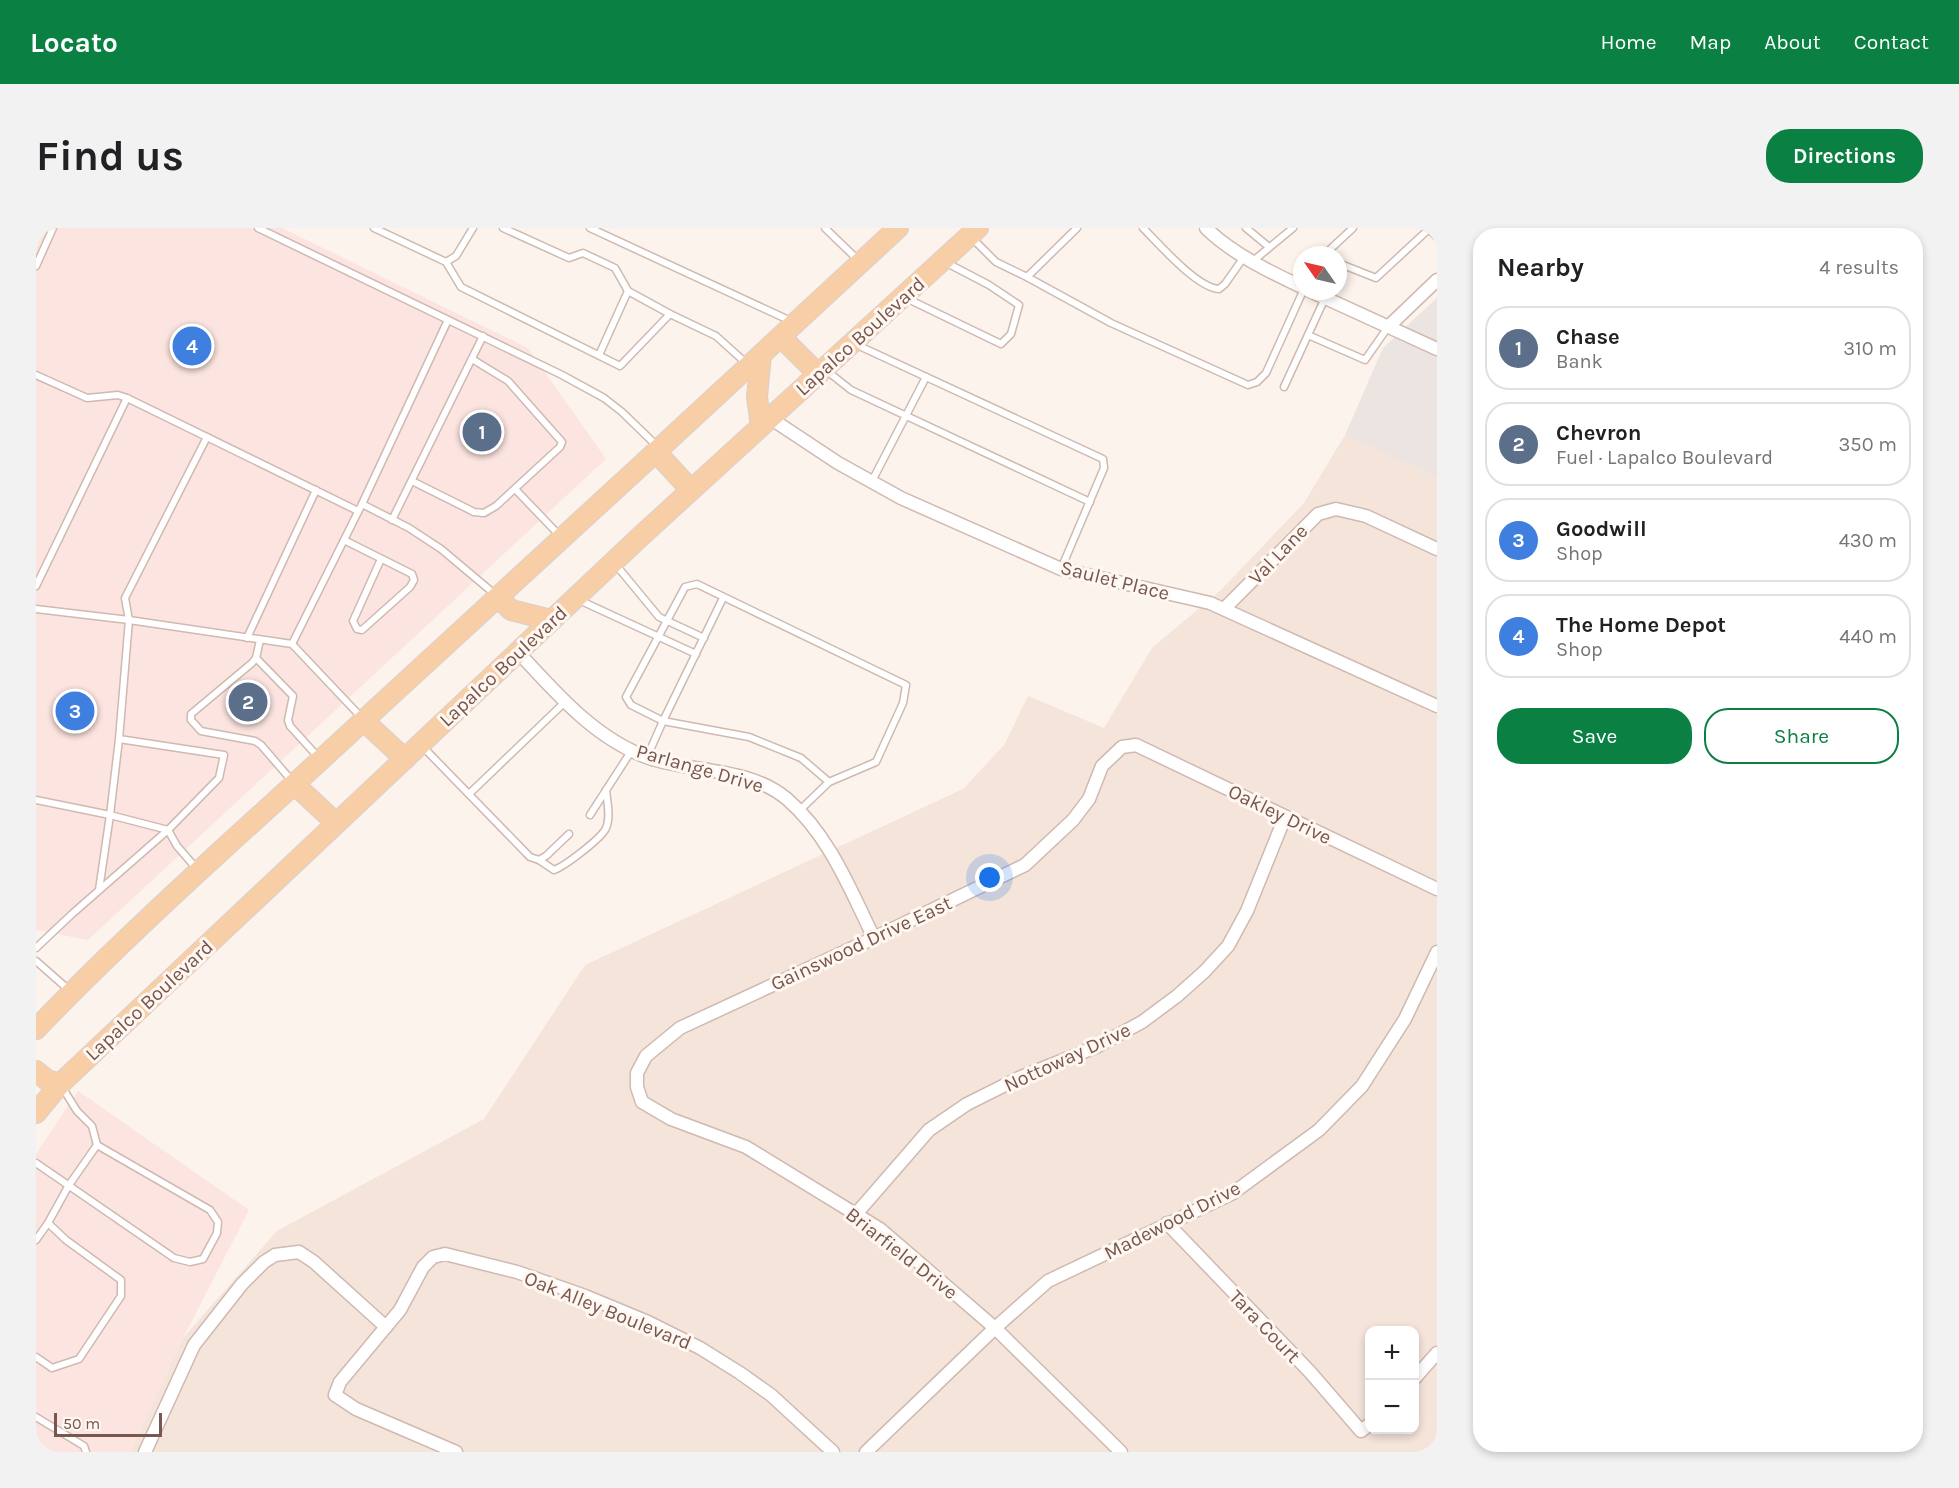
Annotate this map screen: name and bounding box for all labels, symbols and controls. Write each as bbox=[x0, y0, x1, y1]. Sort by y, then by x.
text: Locato bbox=[30, 26, 118, 59]
text: Home bbox=[1601, 30, 1657, 54]
text: Map bbox=[1690, 30, 1731, 54]
text: About bbox=[1764, 30, 1821, 54]
text: Contact bbox=[1854, 30, 1929, 54]
button: Directions bbox=[1766, 129, 1923, 183]
text: Find us bbox=[36, 131, 184, 181]
north arrow bbox=[1293, 246, 1347, 300]
text: Nearby bbox=[1497, 252, 1584, 283]
text: 4 results bbox=[1819, 256, 1899, 279]
street label: Lapalco Boulevard bbox=[791, 272, 930, 401]
pin: 4 bbox=[172, 324, 212, 368]
text: Chase bbox=[1556, 324, 1620, 350]
text: 1 bbox=[1515, 337, 1522, 360]
text: 310 m bbox=[1843, 337, 1897, 360]
text: Bank bbox=[1556, 350, 1603, 373]
pin: 1 bbox=[462, 410, 502, 454]
text: Chevron bbox=[1556, 420, 1642, 446]
text: 2 bbox=[1512, 433, 1525, 456]
text: 350 m bbox=[1839, 433, 1897, 456]
text: Fuel · Lapalco Boulevard bbox=[1556, 446, 1773, 469]
text: Goodwill bbox=[1556, 516, 1647, 542]
street label: Val Lane bbox=[1244, 520, 1313, 589]
text: 3 bbox=[1512, 529, 1525, 552]
text: 430 m bbox=[1839, 529, 1897, 552]
text: Shop bbox=[1556, 542, 1603, 565]
street label: Saulet Place bbox=[1058, 556, 1172, 605]
street label: Lapalco Boulevard bbox=[435, 601, 572, 731]
text: The Home Depot bbox=[1556, 612, 1726, 638]
text: 4 bbox=[1513, 625, 1524, 648]
text: 440 m bbox=[1839, 625, 1897, 648]
text: Shop bbox=[1556, 638, 1603, 661]
pin: 2 bbox=[228, 680, 268, 724]
pin: 3 bbox=[56, 688, 94, 734]
button: Save bbox=[1497, 708, 1692, 764]
button: Share bbox=[1704, 708, 1899, 764]
street label: Parlange Drive bbox=[634, 739, 766, 798]
street label: Oakley Drive bbox=[1224, 780, 1335, 849]
your location bbox=[975, 863, 1004, 892]
street label: Gainswood Drive East bbox=[767, 891, 956, 996]
street label: Lapalco Boulevard bbox=[81, 935, 218, 1065]
street label: Nottoway Drive bbox=[1000, 1018, 1134, 1097]
street label: Madewood Drive bbox=[1100, 1176, 1244, 1265]
street label: Briarfield Drive bbox=[841, 1203, 962, 1304]
street label: Oak Alley Boulevard bbox=[521, 1266, 695, 1355]
street label: Tara Court bbox=[1224, 1285, 1305, 1368]
map controls bbox=[1365, 1326, 1419, 1434]
button: + bbox=[1365, 1326, 1419, 1380]
button: − bbox=[1365, 1380, 1419, 1434]
scale bar bbox=[54, 1410, 162, 1438]
text: 50 m bbox=[63, 1414, 100, 1433]

